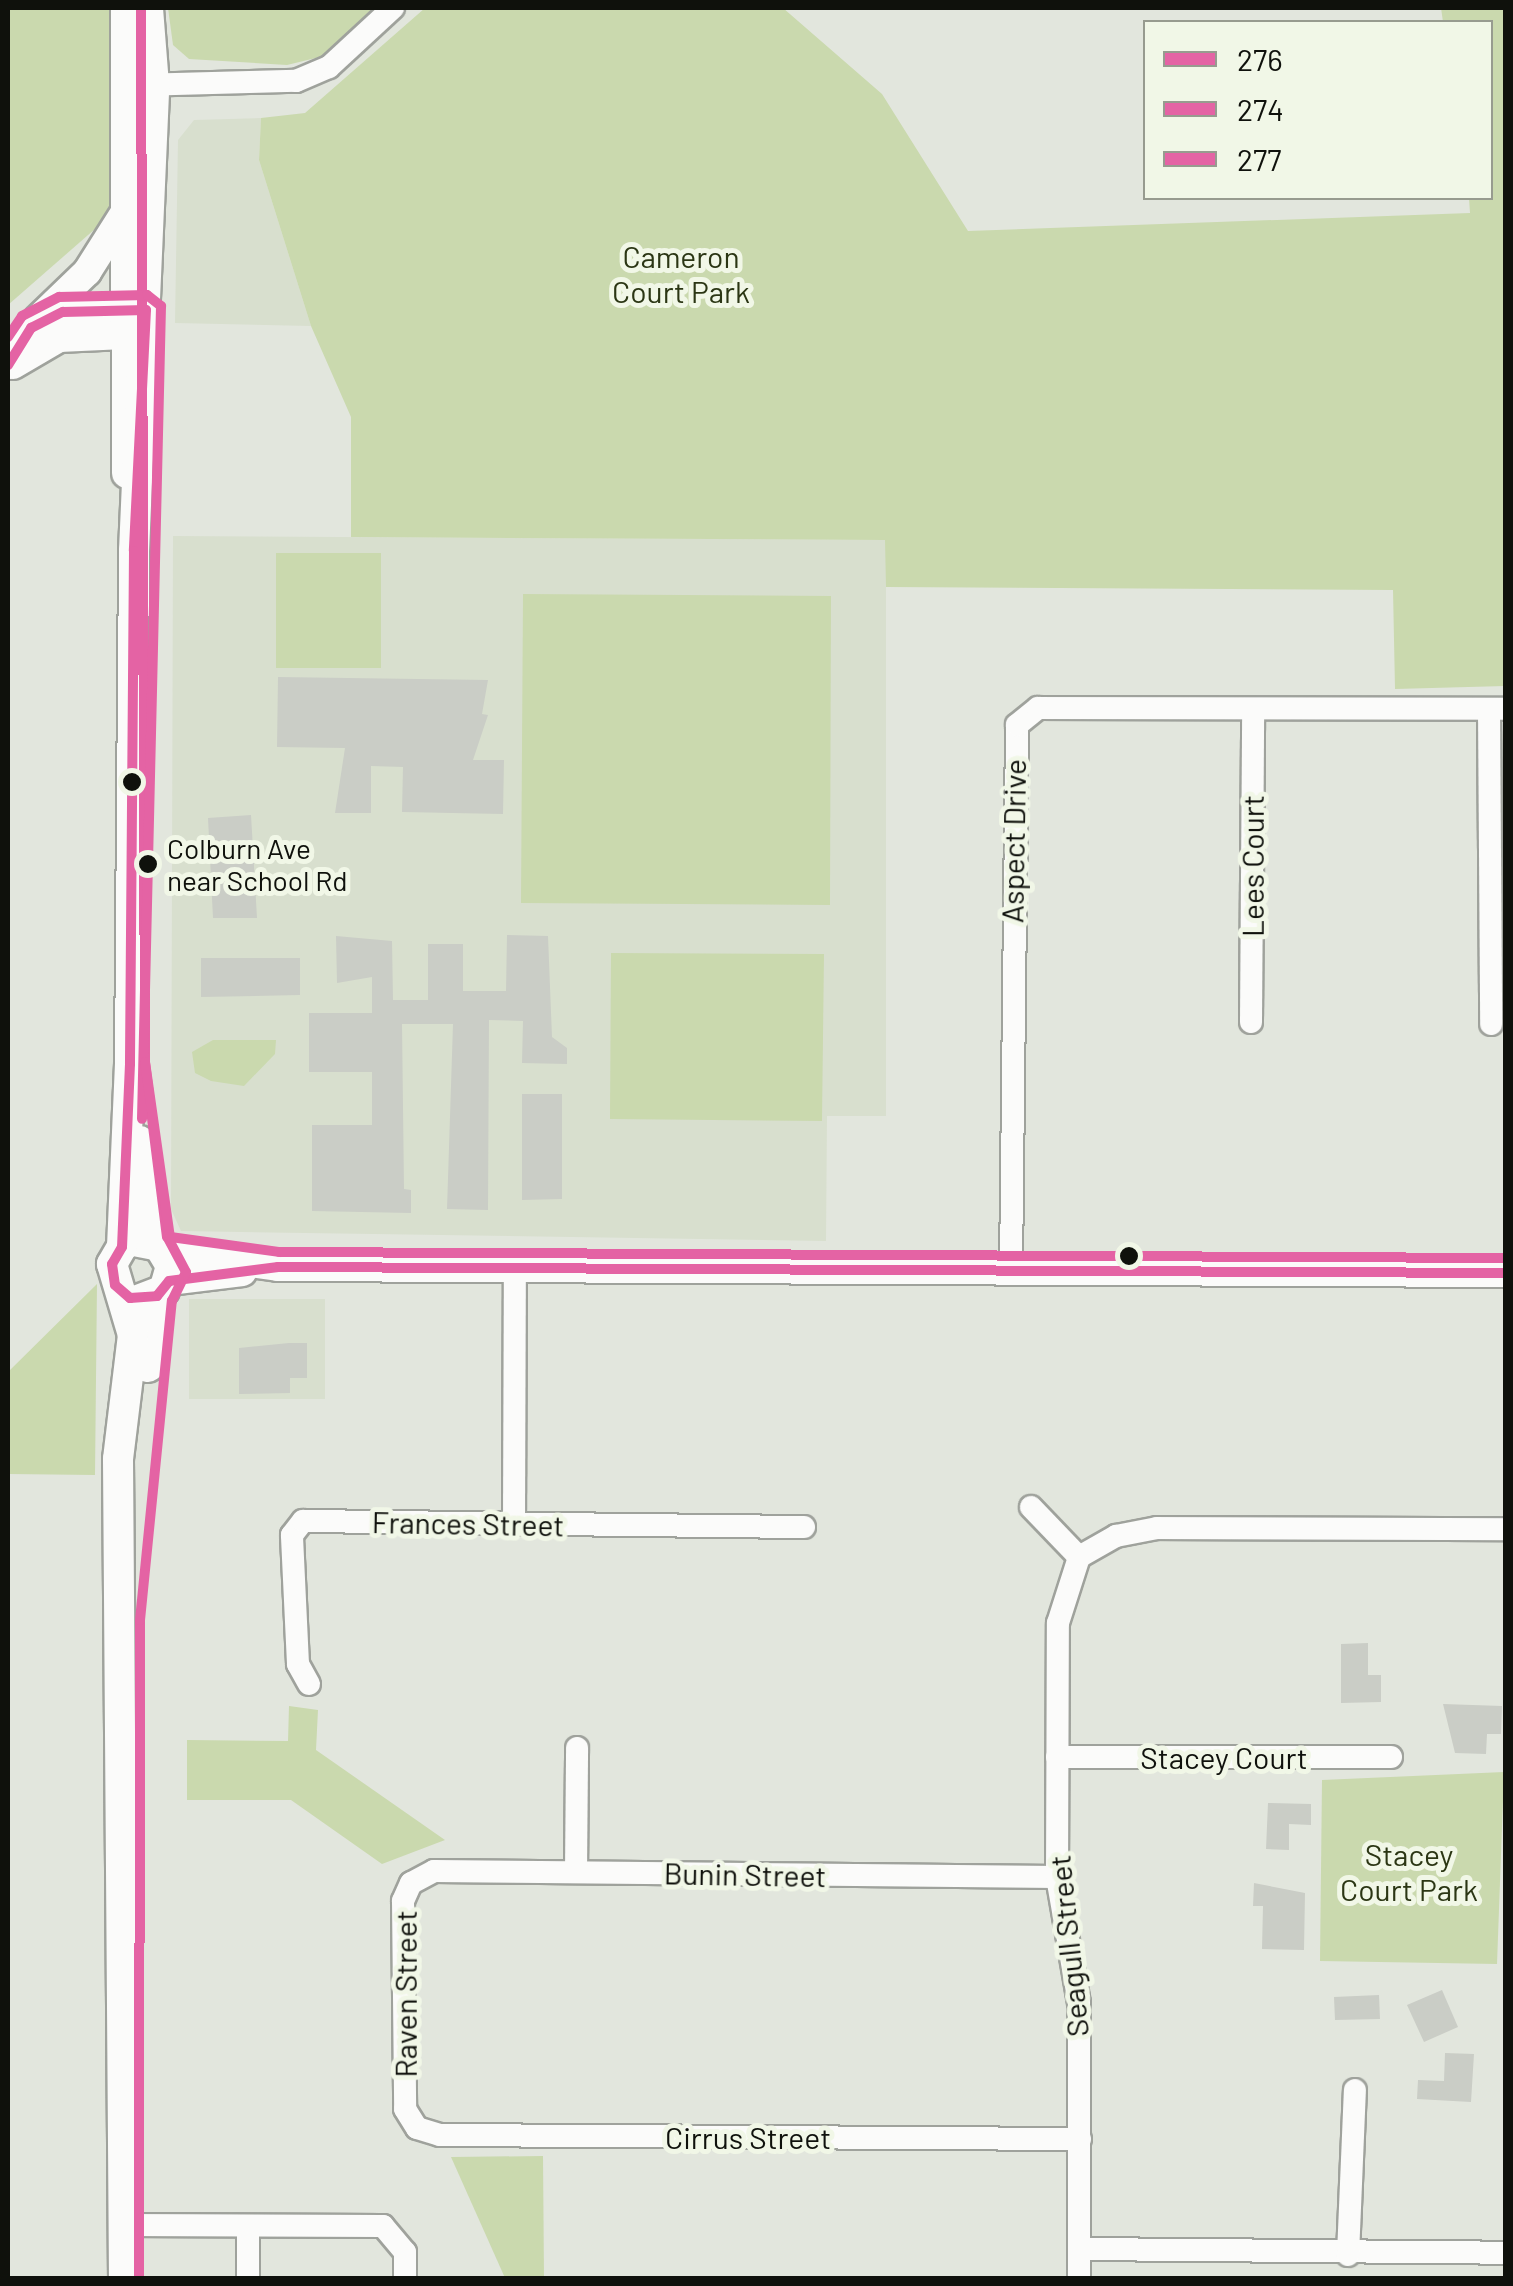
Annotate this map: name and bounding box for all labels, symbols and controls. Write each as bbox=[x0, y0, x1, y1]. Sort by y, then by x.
legend bbox=[1143, 20, 1493, 200]
text: 276 bbox=[1237, 41, 1283, 77]
text: 274 bbox=[1237, 91, 1284, 127]
text: 277 bbox=[1237, 141, 1281, 177]
park label: Cameron Court Park bbox=[612, 238, 750, 308]
street label: Aspect Drive bbox=[994, 759, 1032, 923]
unlabelled marker bbox=[122, 772, 142, 792]
street label: Lees Court bbox=[1234, 795, 1270, 937]
place label: Colburn Ave near School Rd bbox=[167, 831, 347, 897]
marker: Colburn Ave near School Rd bbox=[138, 854, 158, 874]
unlabelled marker bbox=[1119, 1246, 1139, 1266]
street label: Frances Street bbox=[372, 1503, 564, 1543]
street label: Stacey Court bbox=[1140, 1739, 1308, 1775]
park label: Stacey Court Park bbox=[1340, 1836, 1478, 1906]
street label: Seagull Street bbox=[1041, 1853, 1095, 2039]
street label: Bunin Street bbox=[664, 1855, 826, 1893]
street label: Raven Street bbox=[387, 1910, 423, 2078]
street label: Cirrus Street bbox=[665, 2119, 831, 2155]

